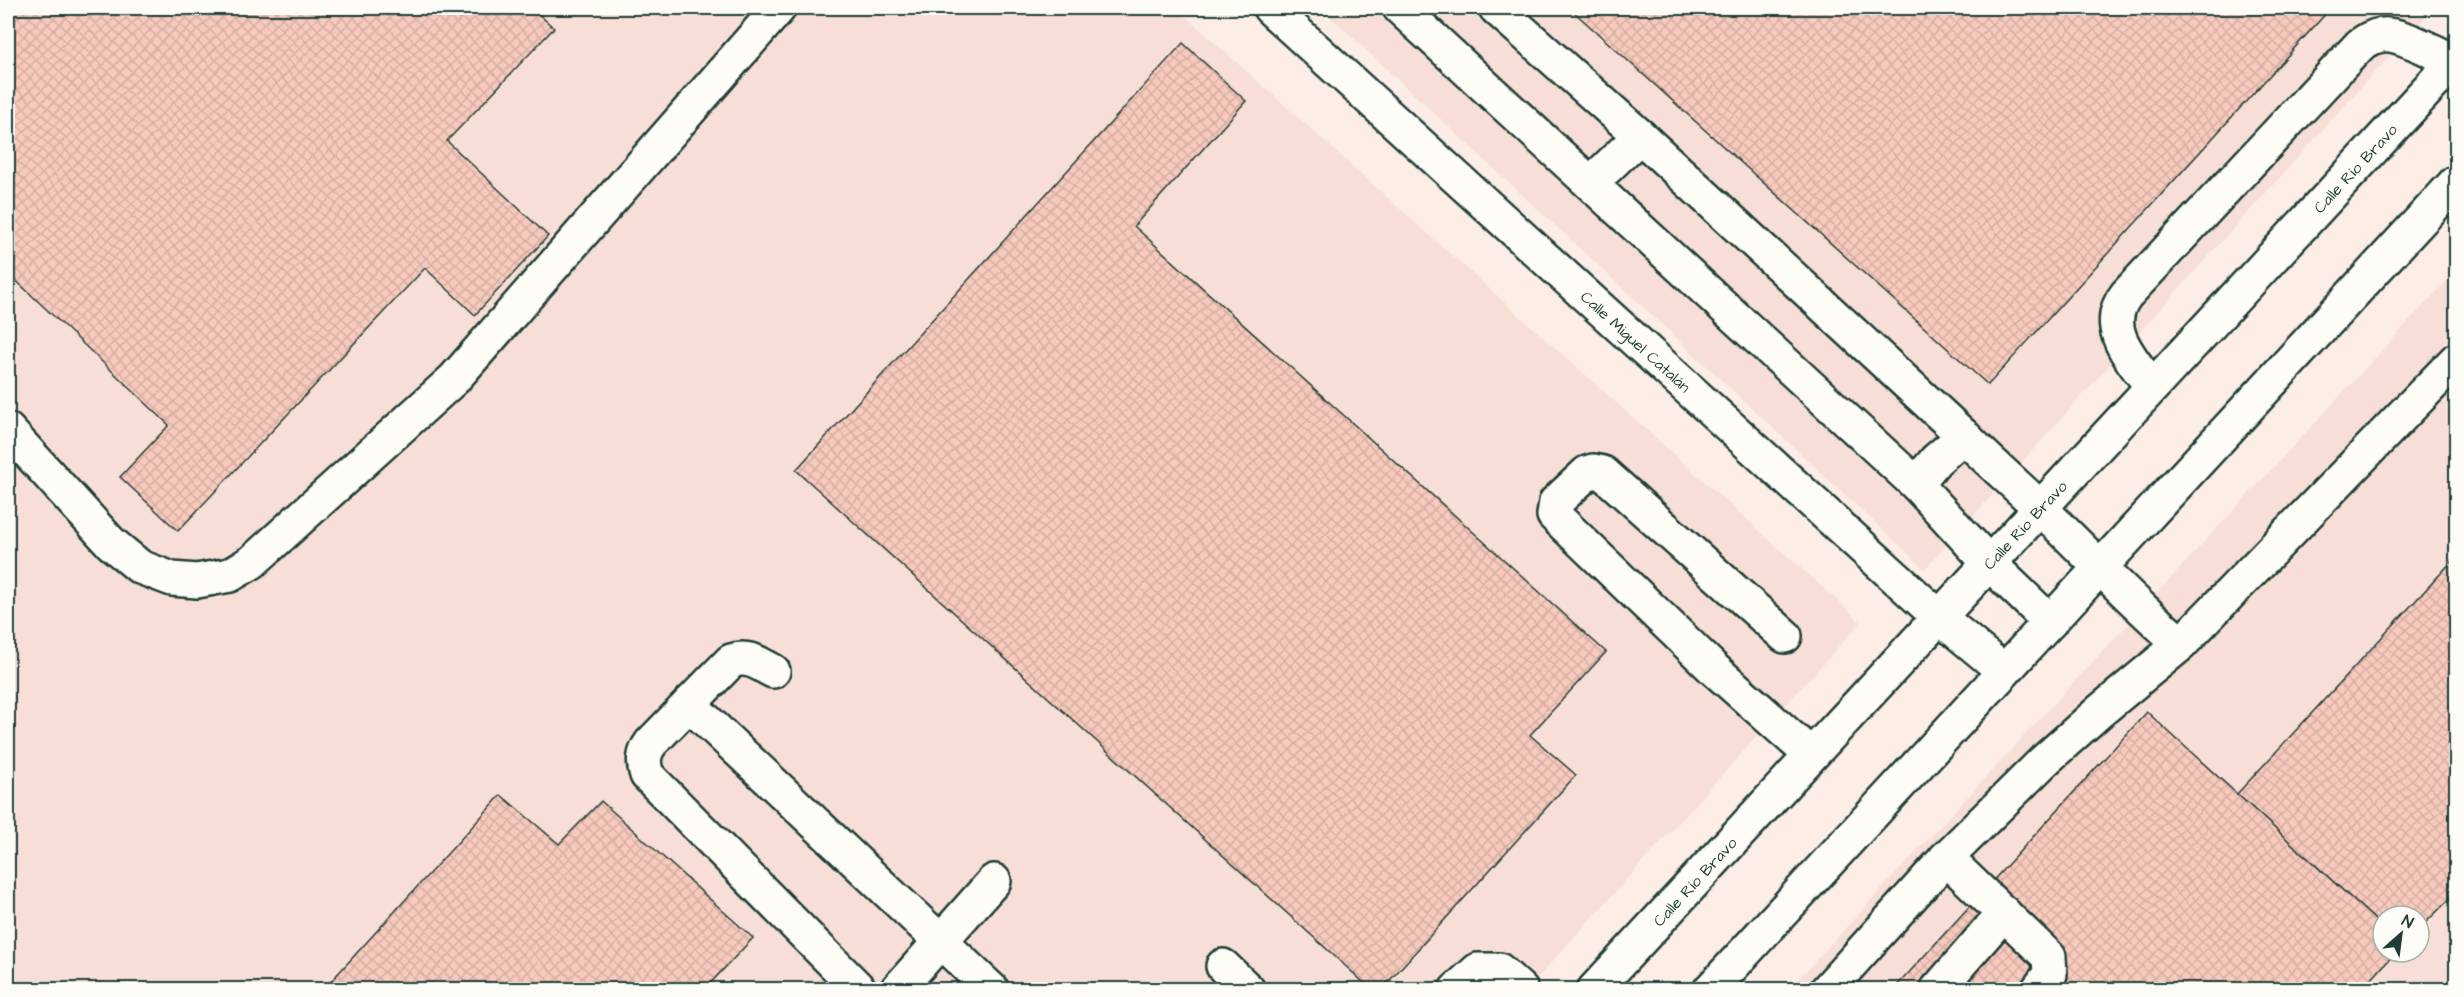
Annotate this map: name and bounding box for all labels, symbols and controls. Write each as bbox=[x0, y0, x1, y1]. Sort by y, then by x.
street label: Calle Río Bravo bbox=[2309, 119, 2403, 218]
street label: Calle Miguel Catalán bbox=[1576, 286, 1695, 398]
street label: Calle Río Bravo bbox=[1979, 476, 2072, 575]
street label: Calle Río Bravo bbox=[1648, 833, 1742, 932]
north arrow bbox=[2371, 904, 2431, 964]
text: N bbox=[2398, 910, 2417, 934]

